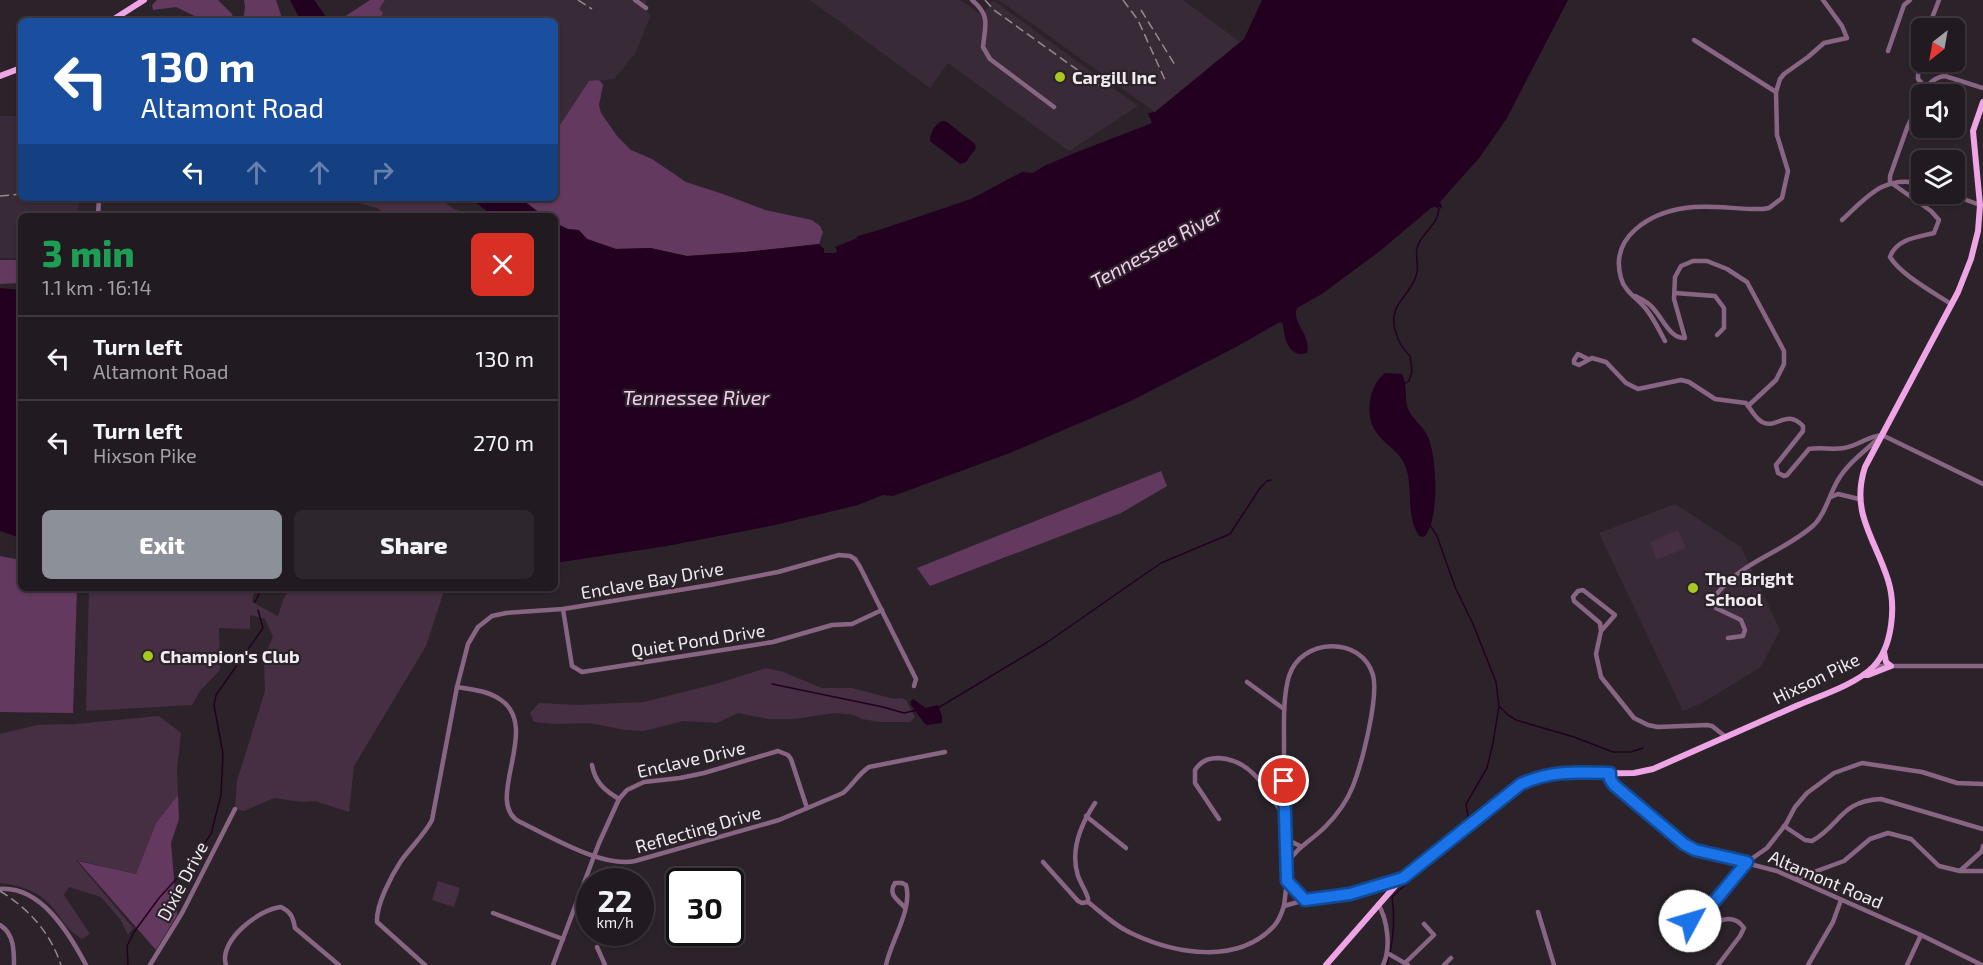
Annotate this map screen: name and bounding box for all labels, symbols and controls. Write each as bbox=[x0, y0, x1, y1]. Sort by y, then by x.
north arrow bbox=[1911, 18, 1965, 72]
map controls bbox=[1911, 18, 1965, 204]
text: 130 m bbox=[141, 40, 256, 90]
icon: left bbox=[42, 42, 120, 120]
place label: Cargill Inc bbox=[1072, 66, 1156, 88]
marker: Cargill Inc bbox=[1053, 70, 1067, 84]
button: sound bbox=[1911, 84, 1965, 138]
text: Altamont Road bbox=[141, 91, 324, 123]
button: layers bbox=[1911, 150, 1965, 204]
icon: left bbox=[177, 156, 210, 189]
icon: ahead bbox=[240, 156, 273, 189]
icon: ahead bbox=[303, 156, 336, 189]
icon: right bbox=[366, 156, 399, 189]
water label: Tennessee River bbox=[1086, 200, 1227, 293]
text: 3 min bbox=[42, 231, 135, 274]
button: close bbox=[471, 233, 534, 296]
text: 1.1 km · 16:14 bbox=[42, 275, 152, 299]
text: Turn left bbox=[93, 333, 182, 359]
icon: left bbox=[42, 342, 75, 375]
text: 130 m bbox=[476, 345, 534, 371]
text: Altamont Road bbox=[93, 359, 228, 383]
water label: Tennessee River bbox=[623, 385, 770, 409]
text: Turn left bbox=[93, 417, 182, 443]
icon: left bbox=[42, 426, 75, 459]
text: 270 m bbox=[473, 429, 534, 455]
text: Hixson Pike bbox=[93, 443, 197, 467]
button: Exit bbox=[42, 510, 282, 579]
button: Share bbox=[294, 510, 534, 579]
street label: Enclave Bay Drive bbox=[579, 557, 725, 603]
place label: The Bright School bbox=[1705, 567, 1794, 610]
marker: The Bright School bbox=[1686, 581, 1700, 595]
street label: Quiet Pond Drive bbox=[629, 619, 767, 661]
place label: Champion's Club bbox=[160, 645, 300, 667]
street label: Hixson Pike bbox=[1769, 648, 1863, 708]
marker: Champion's Club bbox=[141, 649, 155, 663]
street label: Enclave Drive bbox=[635, 736, 747, 782]
pin bbox=[1258, 755, 1309, 806]
icon: arrive bbox=[1267, 764, 1300, 797]
street label: Reflecting Drive bbox=[633, 801, 763, 857]
street label: Dixie Drive bbox=[152, 838, 212, 924]
street label: Altamont Road bbox=[1766, 845, 1886, 913]
speed limit sign: 30 bbox=[666, 868, 744, 946]
text: 22 bbox=[598, 882, 632, 918]
position arrow bbox=[1658, 889, 1722, 953]
text: km/h bbox=[596, 913, 634, 931]

